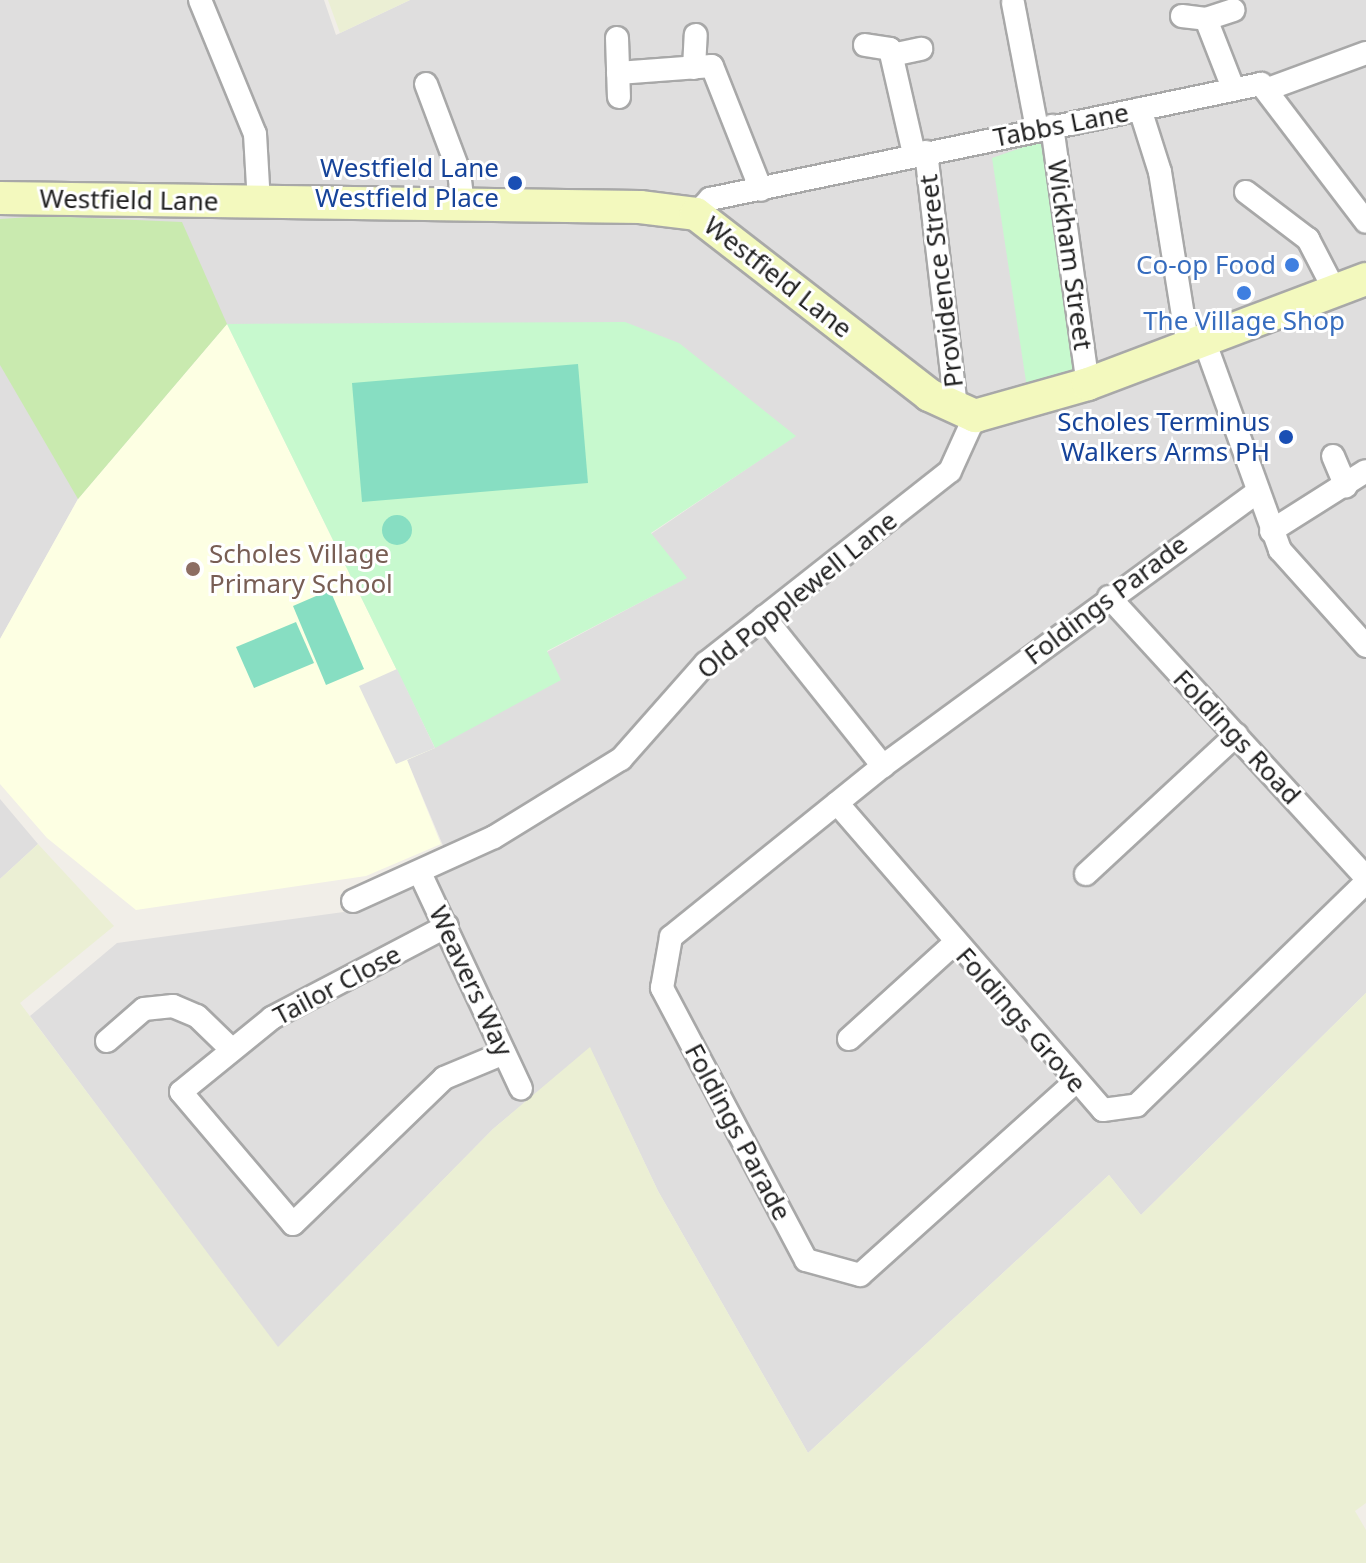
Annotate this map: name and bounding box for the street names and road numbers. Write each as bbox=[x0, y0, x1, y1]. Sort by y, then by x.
street label: Tabbs Lane bbox=[991, 97, 1131, 153]
street label: Wickham Street bbox=[1041, 158, 1099, 352]
street label: Providence Street bbox=[912, 173, 970, 389]
street label: Westfield Lane bbox=[39, 183, 219, 217]
street label: Westfield Lane bbox=[698, 210, 858, 344]
street label: Old Popplewell Lane bbox=[691, 505, 903, 685]
street label: Foldings Parade bbox=[1018, 529, 1194, 671]
street label: Foldings Road bbox=[1167, 663, 1307, 811]
street label: Weavers Way bbox=[423, 901, 519, 1061]
street label: Tailor Close bbox=[268, 938, 406, 1032]
street label: Foldings Grove bbox=[949, 941, 1093, 1099]
street label: Foldings Parade bbox=[678, 1038, 798, 1226]

